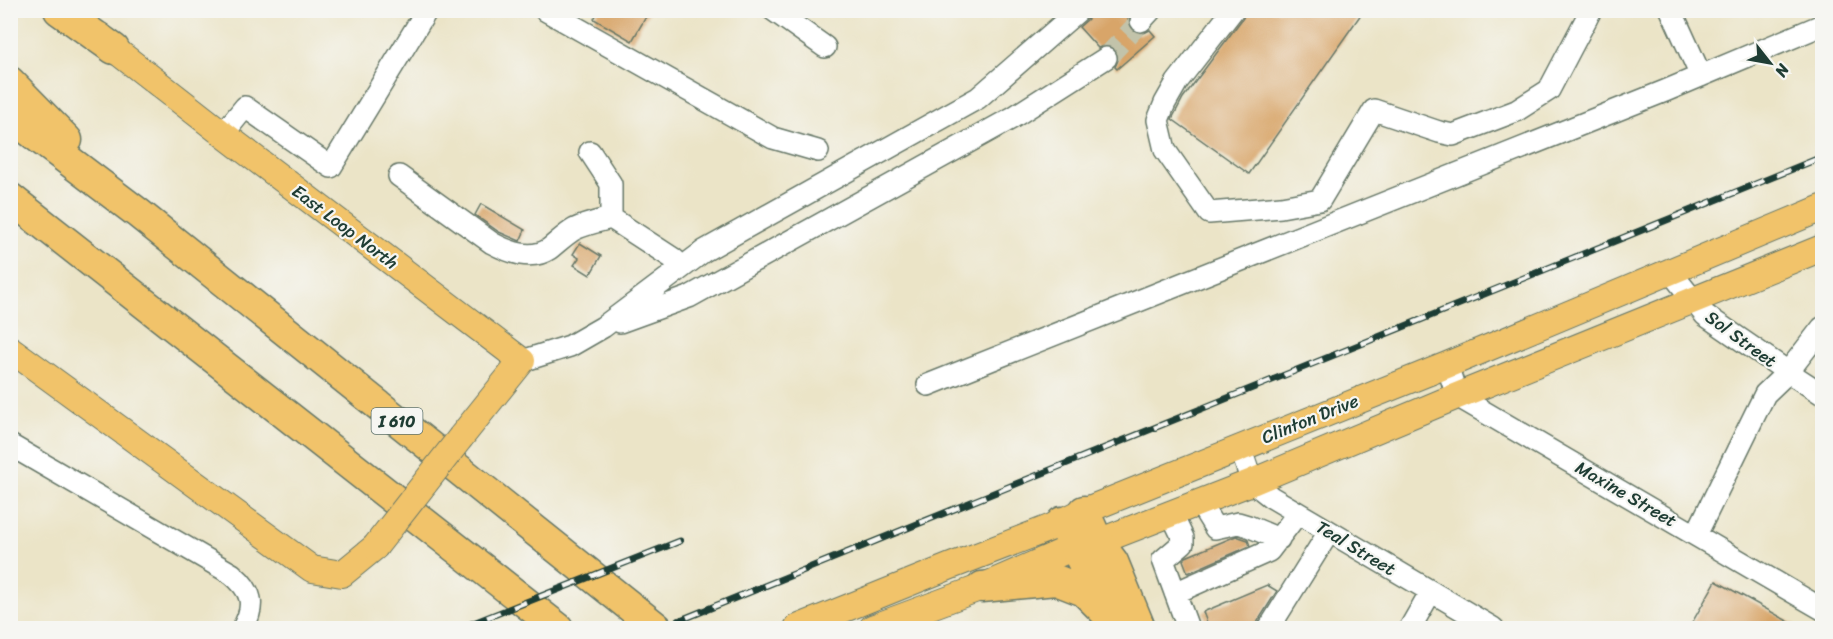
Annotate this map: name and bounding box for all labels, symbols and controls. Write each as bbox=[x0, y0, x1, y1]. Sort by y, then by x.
north arrow bbox=[1740, 33, 1800, 93]
text: N bbox=[1767, 57, 1798, 83]
street label: East Loop North bbox=[285, 176, 405, 278]
street label: Sol Street bbox=[1698, 302, 1784, 376]
street label: Clinton Drive bbox=[1256, 385, 1364, 453]
road number: I 610 bbox=[372, 408, 422, 434]
street label: Maxine Street bbox=[1569, 452, 1683, 536]
street label: Teal Street bbox=[1310, 511, 1402, 585]

